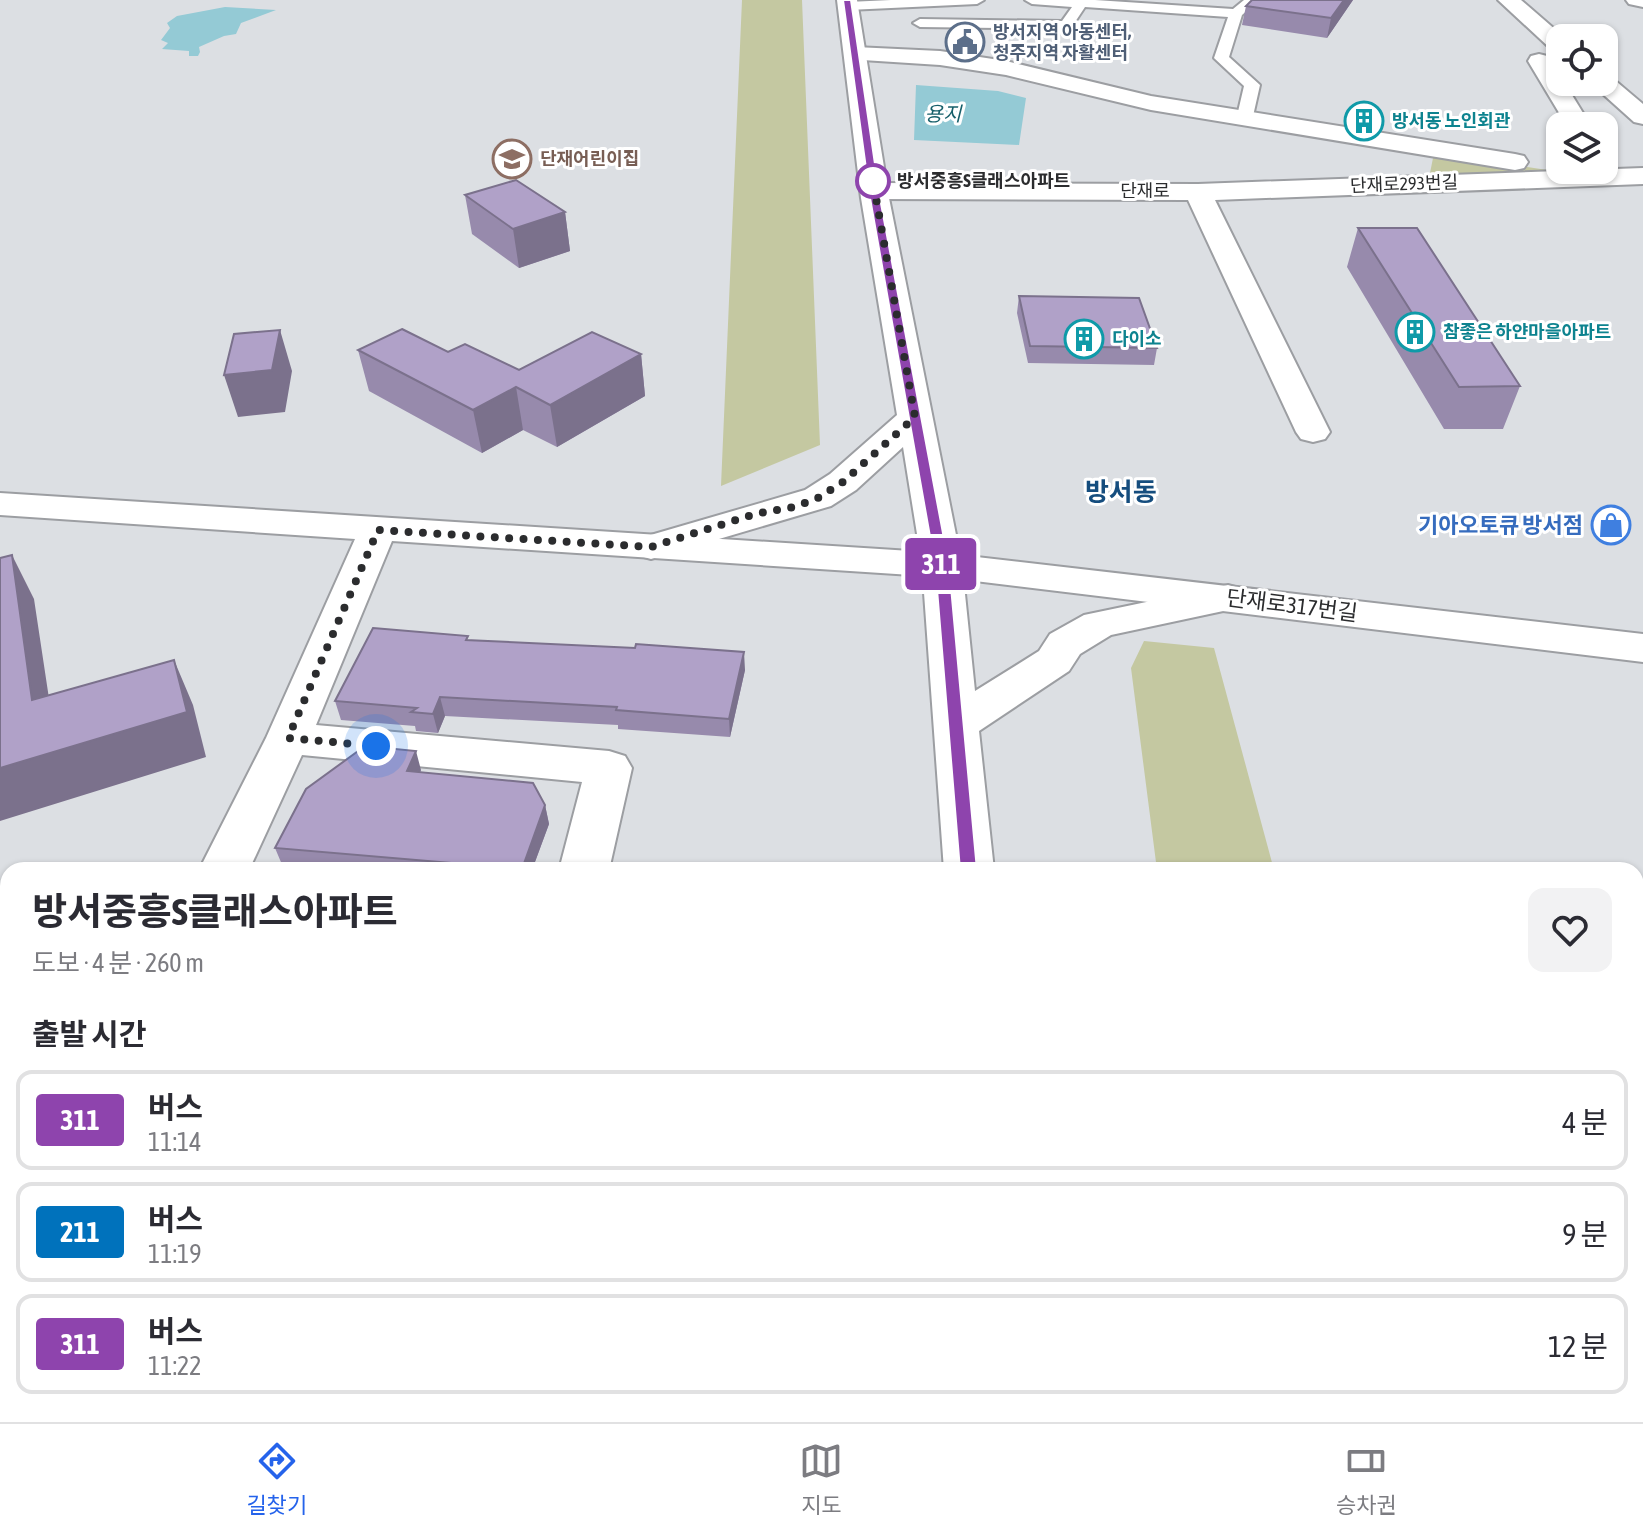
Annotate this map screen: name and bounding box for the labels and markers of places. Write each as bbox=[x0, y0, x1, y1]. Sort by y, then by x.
public building icon: 방서지역 아동센터, 청주지역 자활센터 bbox=[944, 21, 986, 63]
place label: 방서지역 아동센터, 청주지역 자활센터 bbox=[993, 21, 1131, 63]
building icon: 방서동 노인회관 bbox=[1343, 100, 1385, 142]
place label: 방서동 노인회관 bbox=[1392, 110, 1511, 131]
school or university icon: 단재어린이집 bbox=[491, 138, 533, 180]
place label: 단재어린이집 bbox=[540, 148, 639, 169]
marker: 방서중흥S클래스아파트 bbox=[856, 164, 890, 198]
place label: 방서중흥S클래스아파트 bbox=[897, 170, 1070, 191]
building icon: 참좋은 하얀마을아파트 bbox=[1394, 311, 1436, 353]
building icon: 다이소 bbox=[1063, 318, 1105, 360]
place label: 참좋은 하얀마을아파트 bbox=[1443, 321, 1611, 342]
place label: 다이소 bbox=[1112, 328, 1162, 349]
shop icon: 기아오토큐 방서점 bbox=[1590, 504, 1632, 546]
place label: 기아오토큐 방서점 bbox=[1418, 512, 1583, 538]

